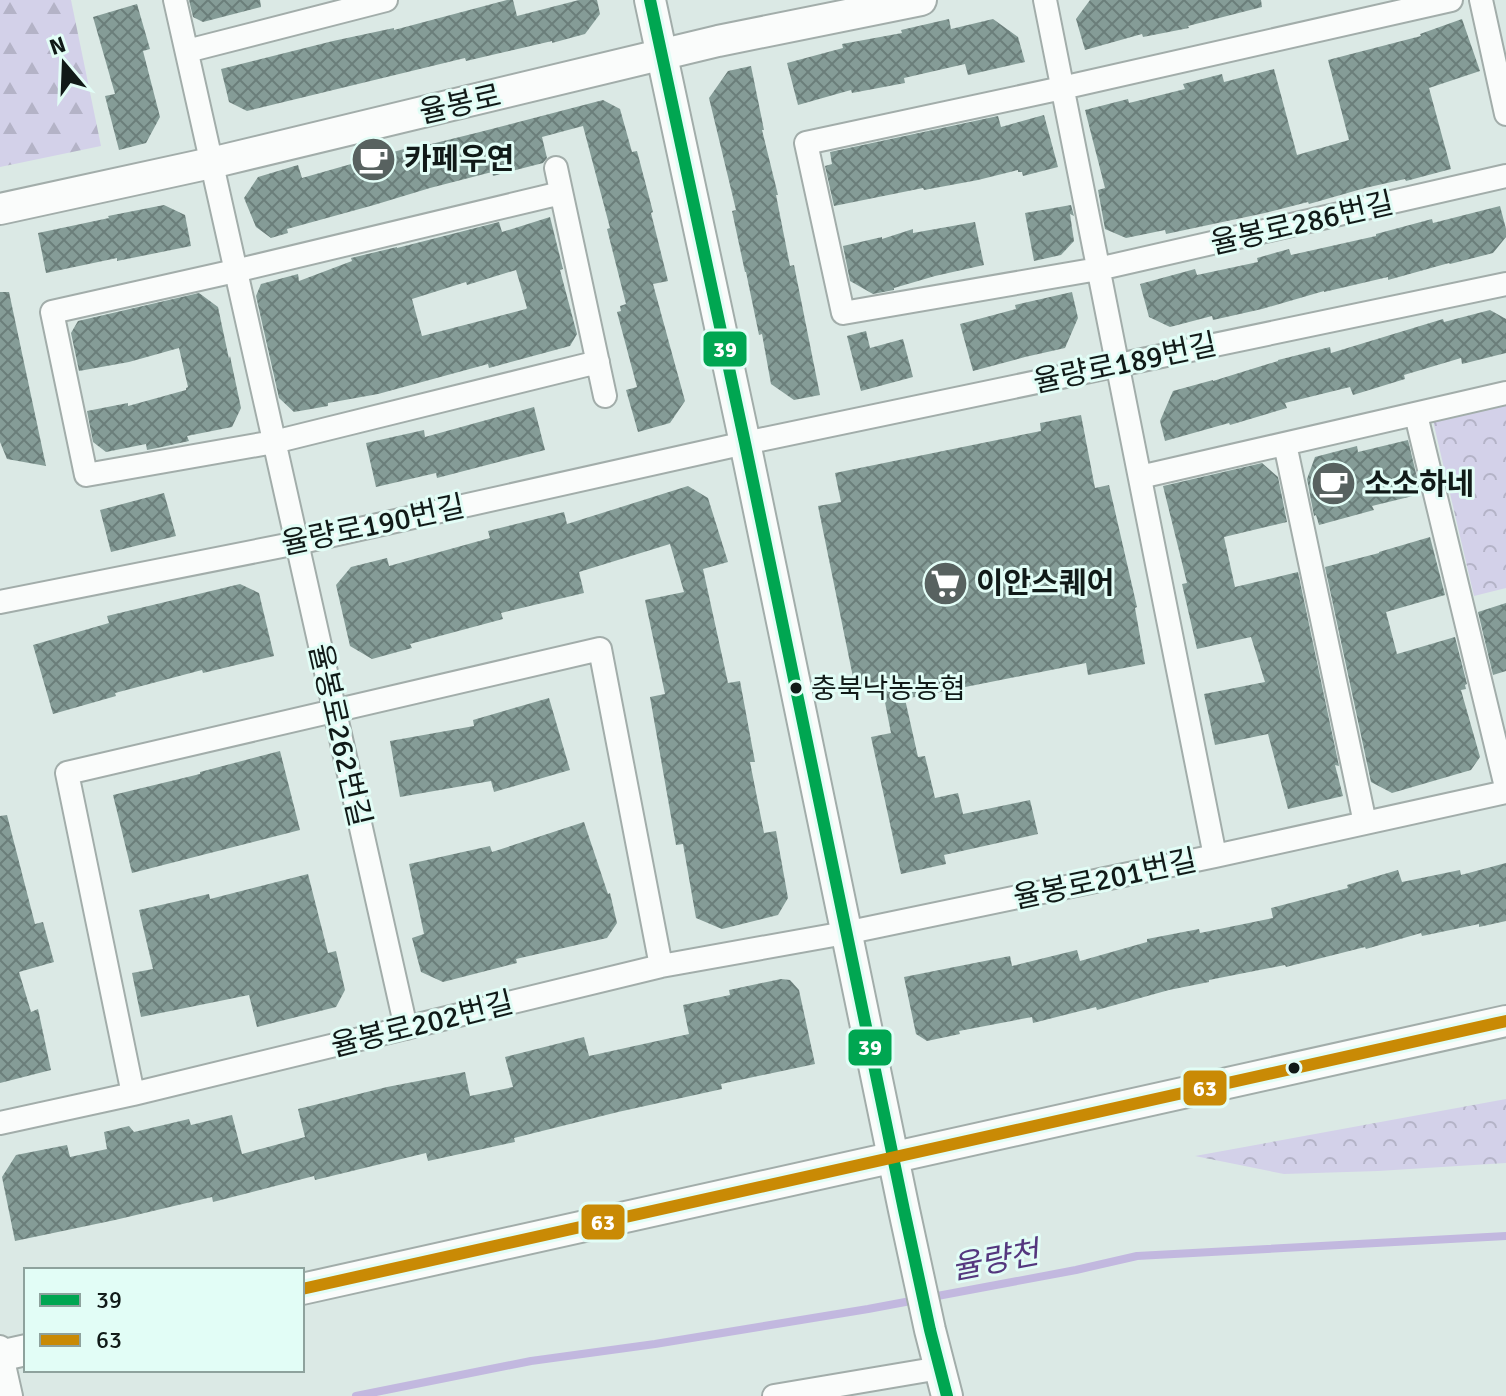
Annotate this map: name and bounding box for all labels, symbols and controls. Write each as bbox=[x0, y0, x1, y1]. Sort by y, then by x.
north arrow bbox=[24, 24, 104, 104]
text: N bbox=[46, 30, 69, 61]
street label: 율봉로 bbox=[416, 77, 505, 132]
cafe icon: 카페우연 bbox=[349, 135, 397, 183]
place label: 카페우연 bbox=[404, 141, 514, 178]
street label: 율봉로286번길 bbox=[1207, 184, 1397, 263]
street label: 율량로189번길 bbox=[1030, 326, 1220, 401]
line badge: 39 bbox=[702, 330, 748, 368]
text: 39 bbox=[713, 336, 737, 363]
cafe icon: 소소하네 bbox=[1309, 460, 1357, 508]
place label: 소소하네 bbox=[1364, 466, 1474, 503]
street label: 율량로190번길 bbox=[278, 488, 468, 563]
supermarket icon: 이안스퀘어 bbox=[921, 559, 969, 607]
place label: 이안스퀘어 bbox=[976, 565, 1114, 602]
street label: 율봉로262번길 bbox=[300, 640, 379, 830]
place label: 충북낙농농협 bbox=[811, 672, 966, 706]
marker: 충북낙농농협 bbox=[788, 680, 804, 696]
street label: 율봉로201번길 bbox=[1010, 842, 1200, 917]
street label: 율봉로202번길 bbox=[327, 984, 517, 1065]
line badge: 39 bbox=[847, 1028, 893, 1067]
text: 39 bbox=[858, 1034, 882, 1061]
unlabelled marker bbox=[1286, 1060, 1302, 1076]
line badge: 63 bbox=[1182, 1069, 1228, 1107]
text: 63 bbox=[1193, 1075, 1217, 1102]
line badge: 63 bbox=[580, 1203, 626, 1241]
text: 63 bbox=[591, 1209, 615, 1236]
water label: 율량천 bbox=[948, 1232, 1046, 1288]
legend bbox=[24, 1268, 304, 1372]
text: 39 bbox=[96, 1285, 122, 1315]
text: 63 bbox=[96, 1325, 122, 1355]

